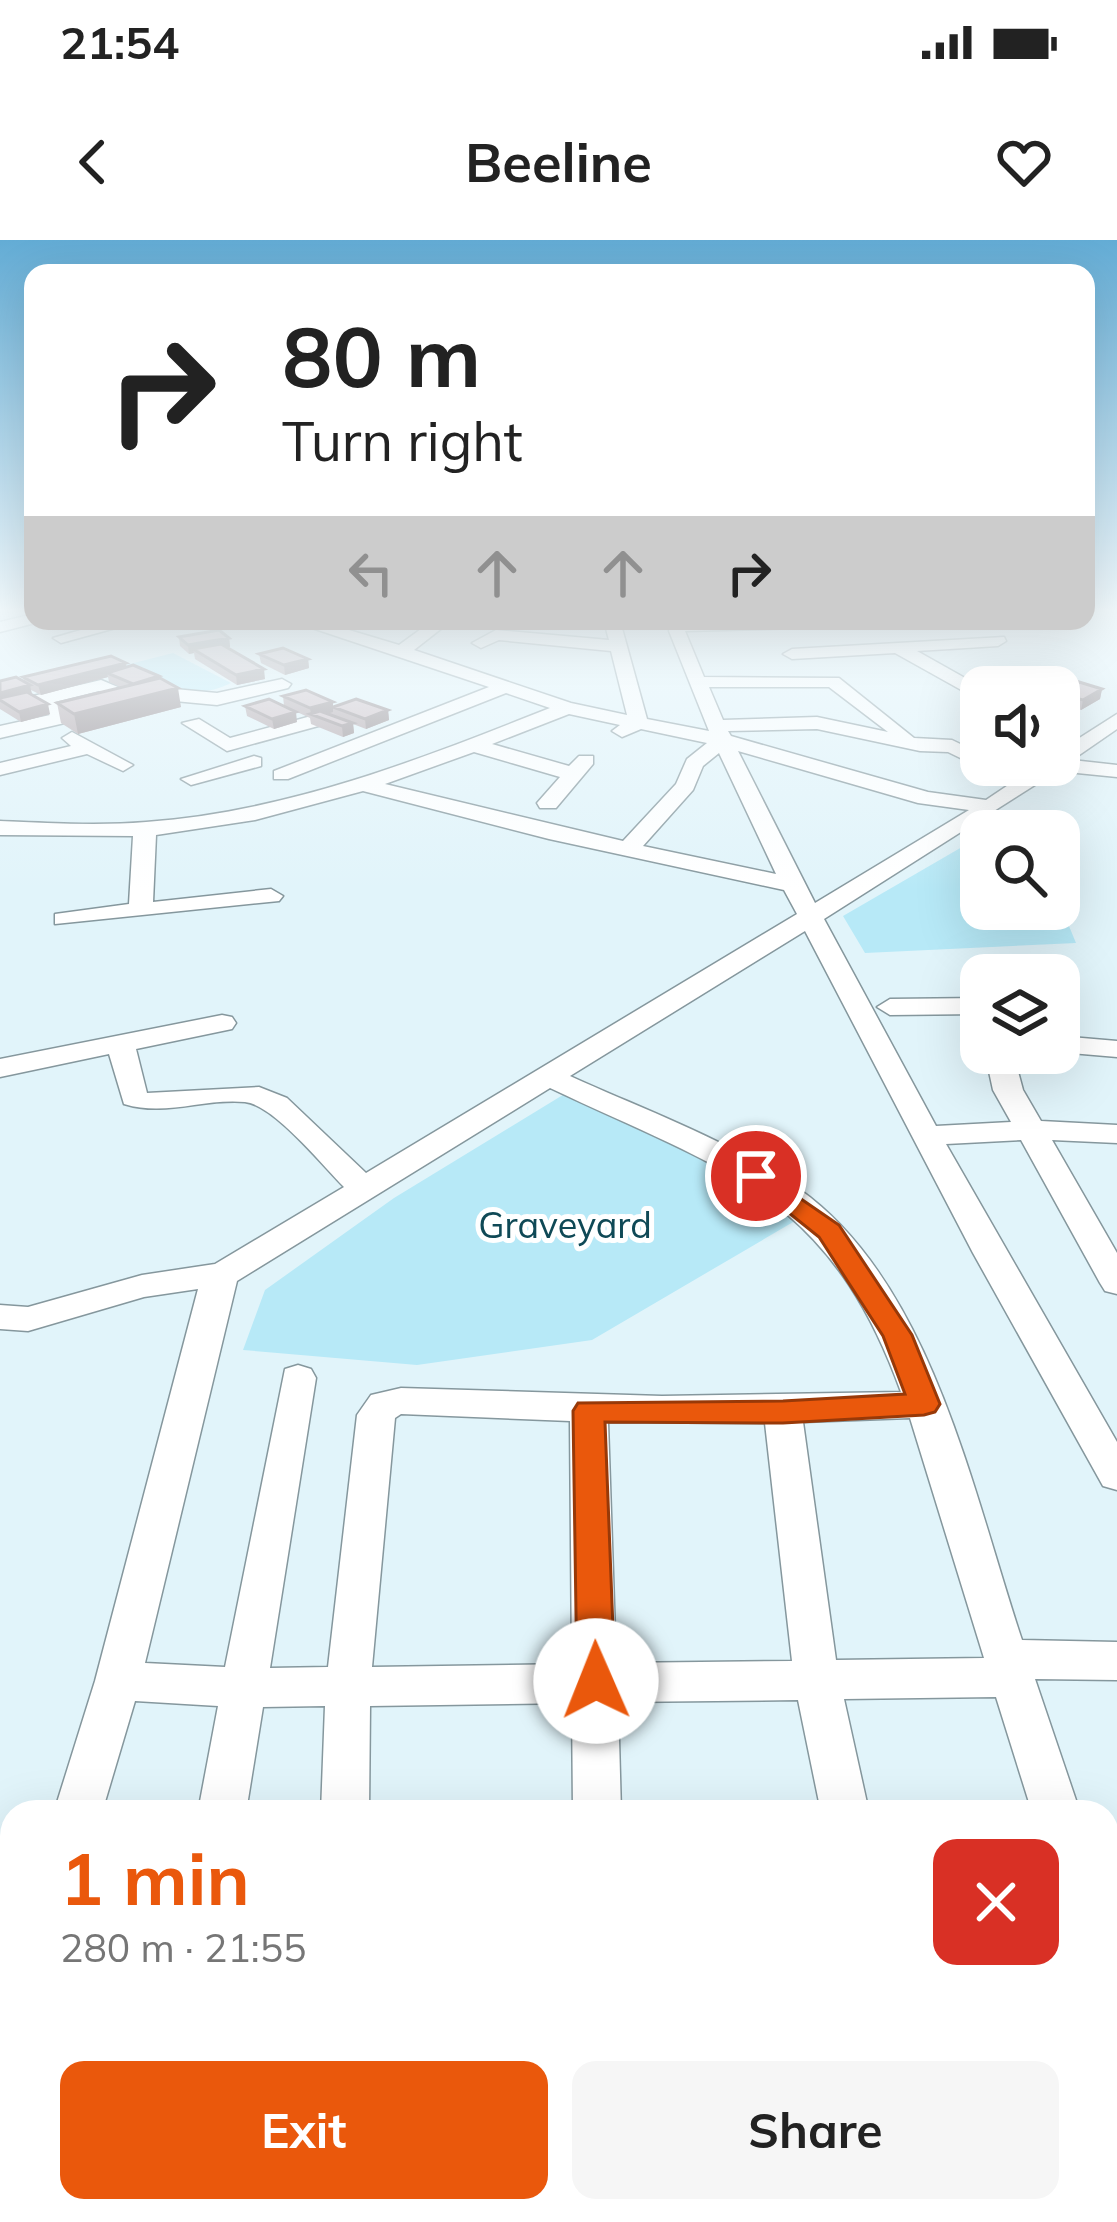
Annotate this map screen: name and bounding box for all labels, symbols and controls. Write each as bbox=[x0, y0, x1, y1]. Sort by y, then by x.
text: 21:54 bbox=[60, 14, 179, 70]
text: Beeline bbox=[465, 128, 652, 196]
icon: back bbox=[60, 129, 126, 195]
icon: heart bbox=[991, 129, 1057, 195]
text: 80 m bbox=[282, 303, 481, 408]
icon: right bbox=[84, 312, 240, 468]
text: Turn right bbox=[282, 407, 523, 475]
icon: left bbox=[338, 540, 404, 606]
icon: ahead bbox=[464, 540, 530, 606]
icon: ahead bbox=[590, 540, 656, 606]
icon: right bbox=[716, 540, 782, 606]
map controls bbox=[960, 666, 1080, 1074]
button: sound bbox=[960, 666, 1080, 786]
button: search bbox=[960, 810, 1080, 930]
button: layers bbox=[960, 954, 1080, 1074]
pin bbox=[705, 1125, 807, 1227]
icon: arrive bbox=[723, 1143, 789, 1209]
park label: Graveyard bbox=[478, 1202, 652, 1247]
position arrow bbox=[533, 1618, 659, 1744]
text: 1 min bbox=[60, 1833, 250, 1923]
button: close bbox=[933, 1839, 1059, 1965]
text: 280 m · 21:55 bbox=[60, 1923, 306, 1972]
button: Exit bbox=[60, 2061, 548, 2199]
button: Share bbox=[572, 2061, 1059, 2199]

